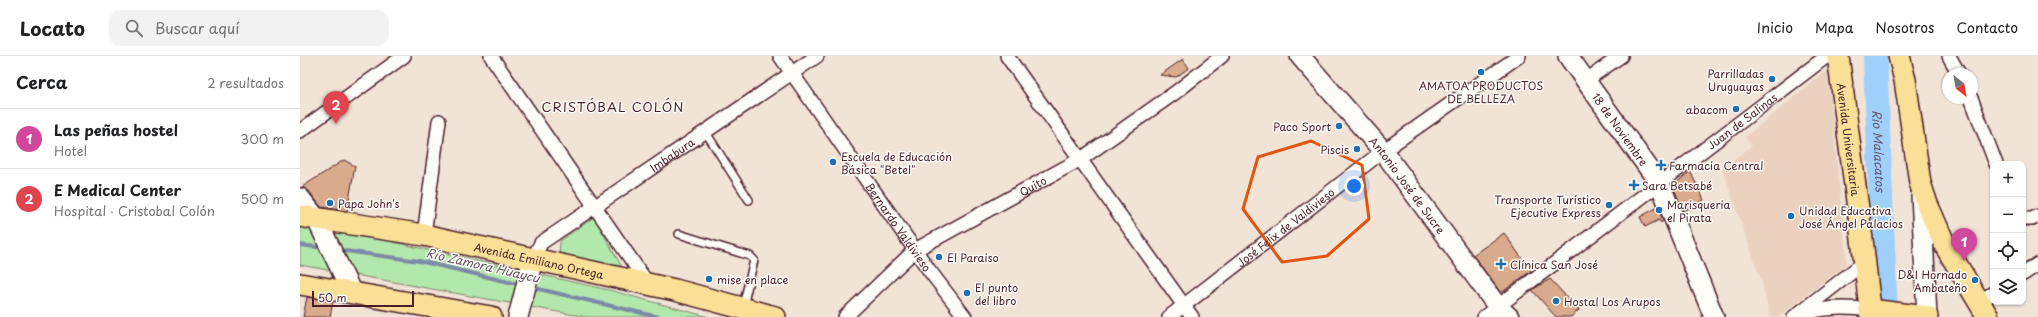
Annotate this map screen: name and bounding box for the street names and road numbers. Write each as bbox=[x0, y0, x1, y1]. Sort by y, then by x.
street label: Avenida Universitaria bbox=[1833, 82, 1865, 197]
street label: 18 de Noviembre bbox=[1588, 89, 1653, 169]
street label: Juan de Salinas bbox=[1703, 89, 1781, 153]
street label: Imbabura bbox=[646, 133, 698, 176]
street label: Antonio José de Sucre bbox=[1365, 133, 1450, 237]
street label: Quito bbox=[1016, 171, 1049, 200]
street label: Bernardo Valdivieso bbox=[862, 179, 936, 275]
street label: José Felix de Valdivieso bbox=[1232, 183, 1338, 270]
street label: Avenida Emiliano Ortega bbox=[472, 238, 605, 283]

